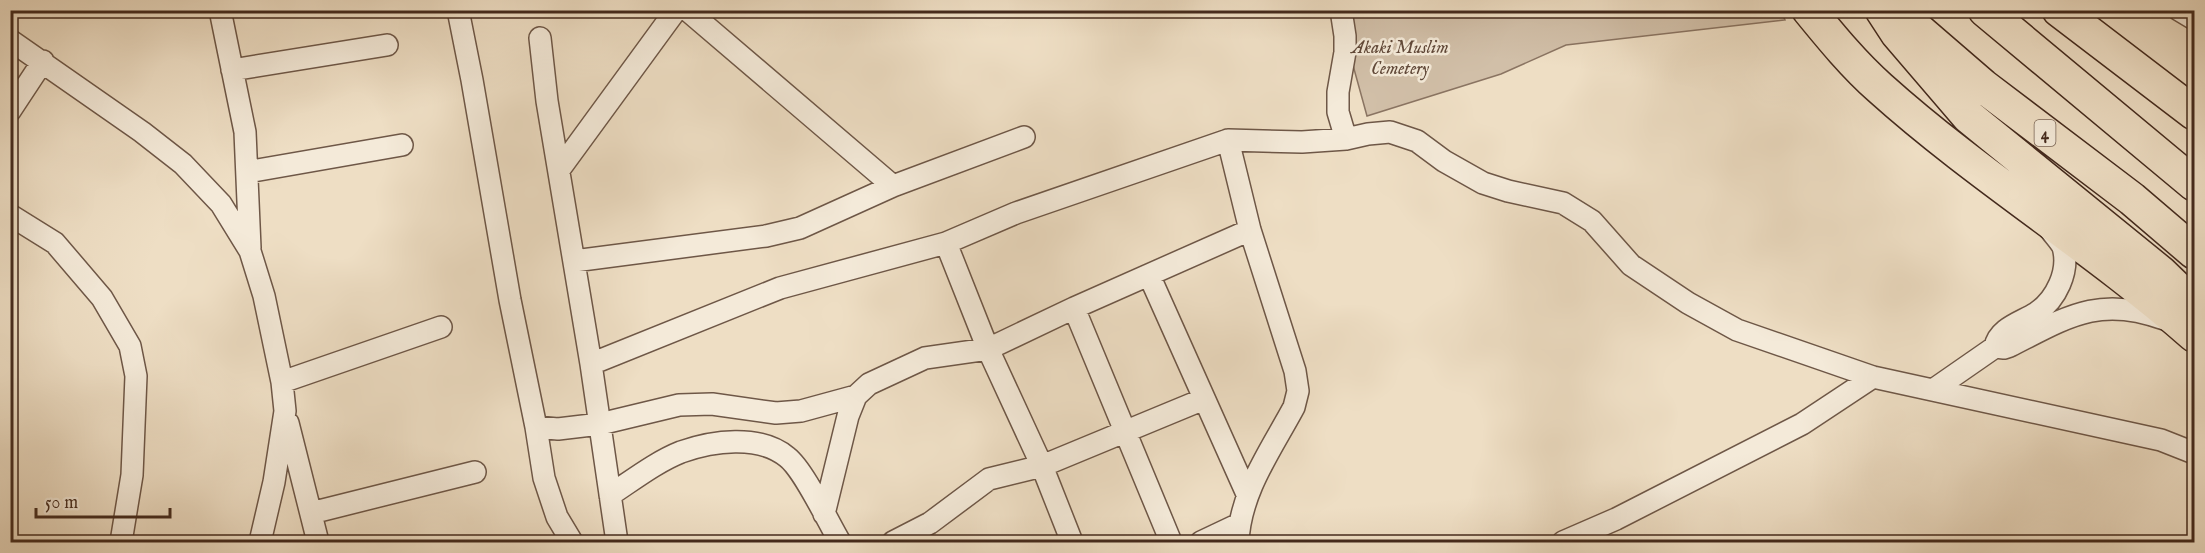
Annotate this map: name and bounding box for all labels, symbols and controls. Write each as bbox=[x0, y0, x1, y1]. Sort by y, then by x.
park label: Akaki Muslim Cemetery bbox=[1349, 37, 1449, 81]
road number: 4 bbox=[2034, 120, 2056, 146]
scale bar bbox=[36, 481, 170, 519]
text: 50 m bbox=[45, 492, 78, 515]

